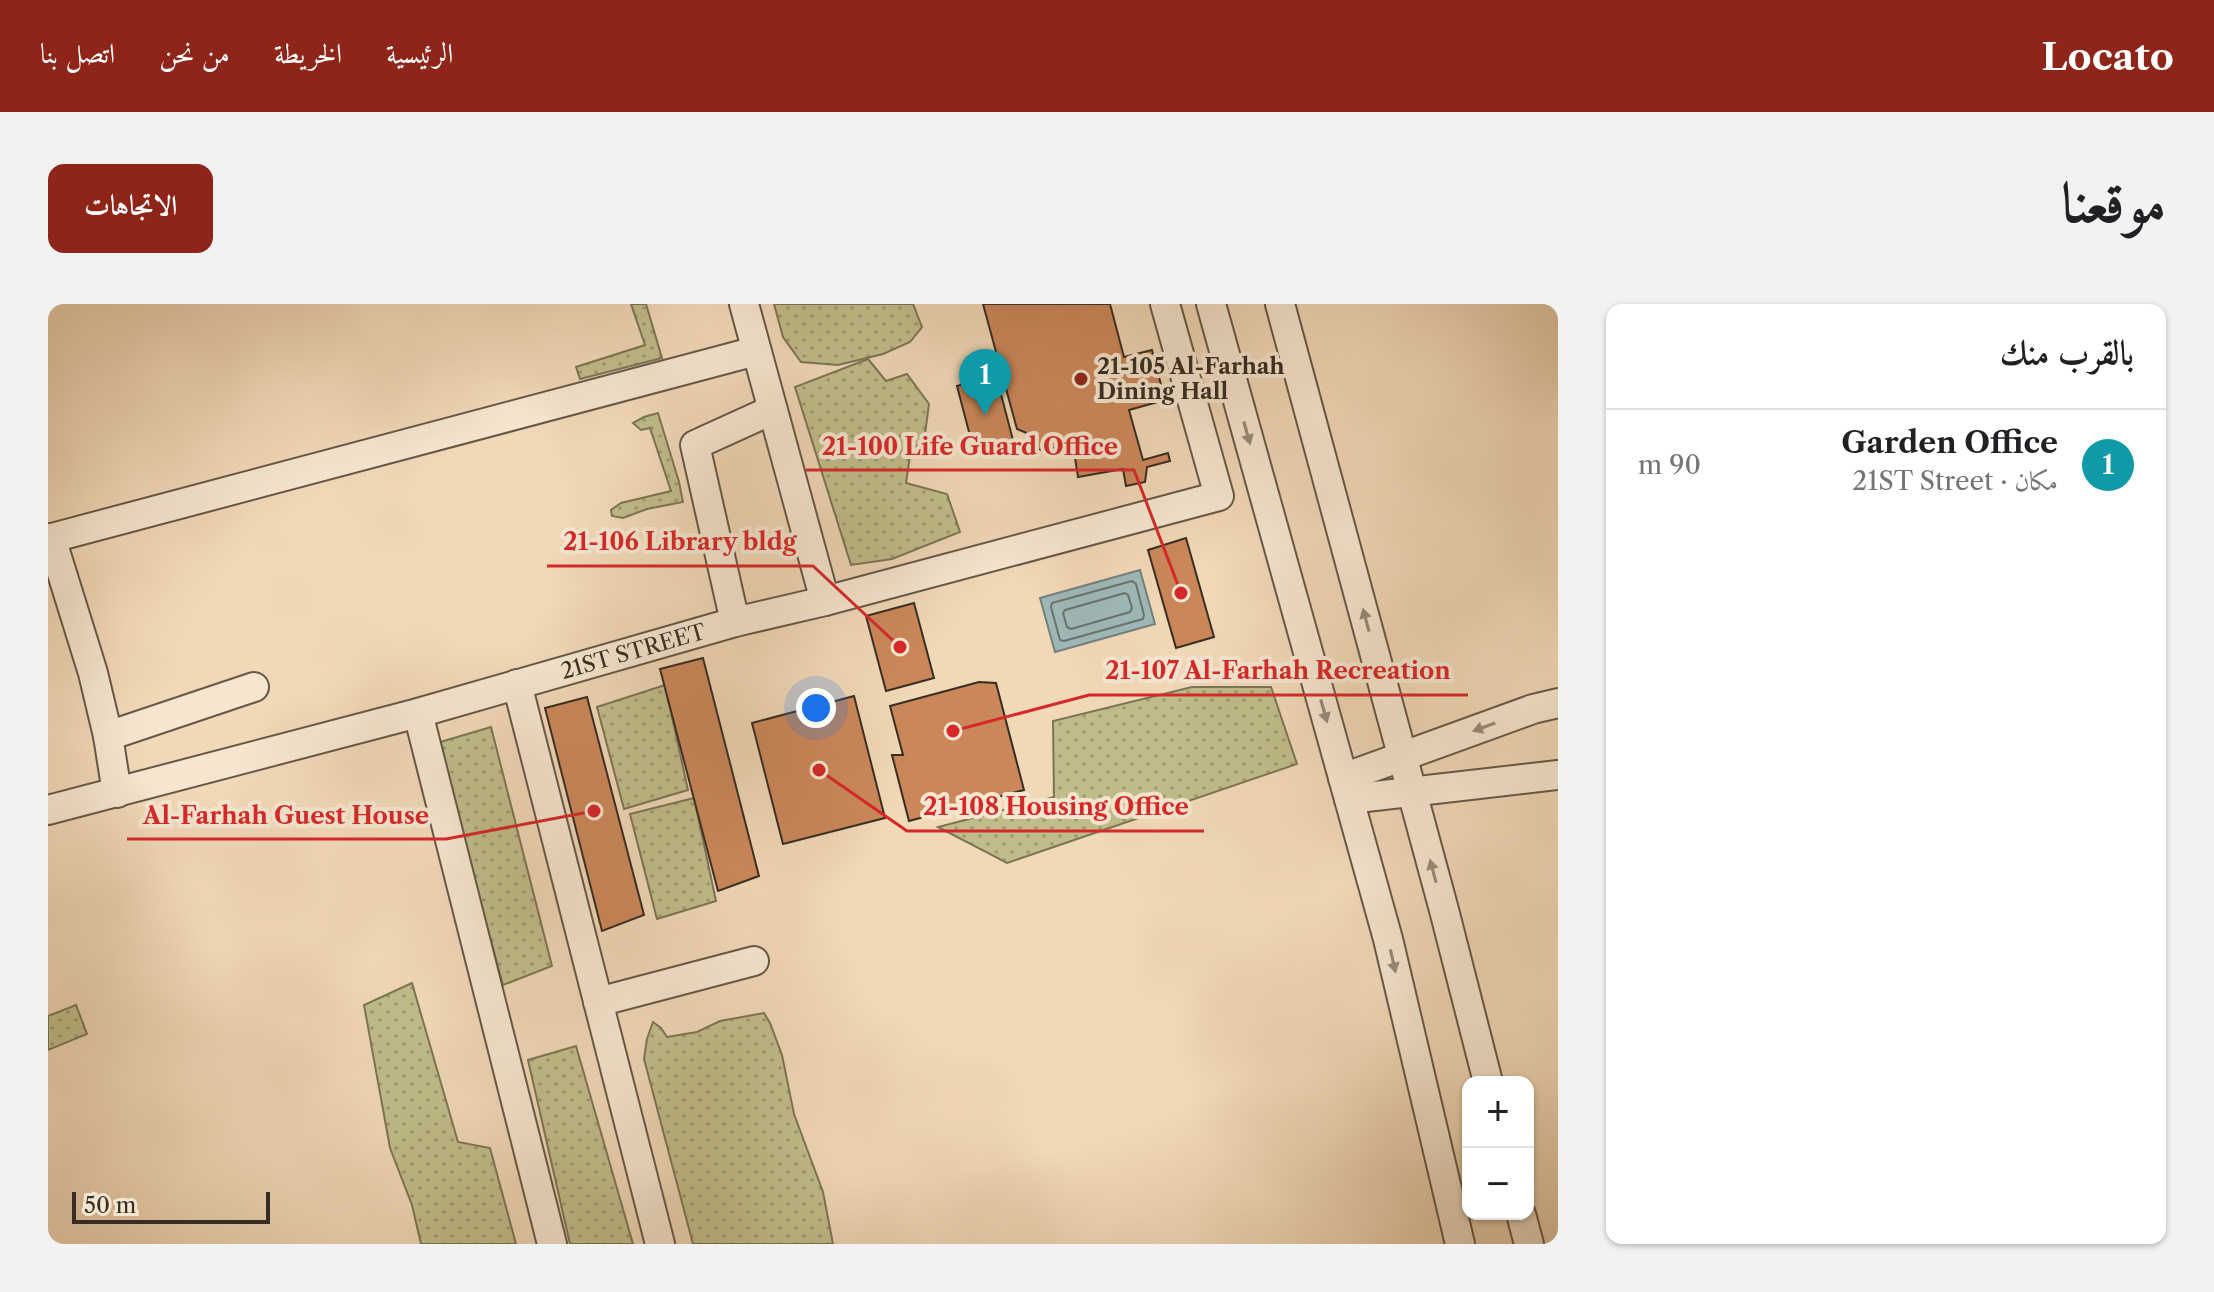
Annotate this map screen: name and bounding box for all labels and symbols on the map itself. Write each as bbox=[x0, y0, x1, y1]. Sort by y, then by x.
pin: 1 bbox=[959, 349, 1011, 415]
place label: 21-105 Al-Farhah Dining Hall bbox=[1097, 353, 1285, 405]
marker: 21-105 Al-Farhah Dining Hall bbox=[1072, 370, 1090, 388]
callout: 21-100 Life Guard Office bbox=[806, 422, 1134, 470]
one-way arrow bbox=[1241, 422, 1254, 446]
text: 21-100 Life Guard Office bbox=[822, 432, 1118, 461]
callout: 21-106 Library bldg bbox=[547, 518, 813, 566]
text: 21-106 Library bldg bbox=[563, 527, 798, 556]
one-way arrow bbox=[1359, 607, 1371, 632]
street label: 21ST STREET bbox=[558, 618, 709, 685]
callout: 21-107 Al-Farhah Recreation bbox=[1089, 647, 1468, 695]
text: 21-107 Al-Farhah Recreation bbox=[1105, 656, 1451, 685]
your location bbox=[796, 688, 836, 728]
one-way arrow bbox=[1318, 699, 1331, 723]
one-way arrow bbox=[1472, 721, 1496, 733]
callout: 21-108 Housing Office bbox=[907, 783, 1204, 831]
callout: Al-Farhah Guest House bbox=[127, 791, 446, 839]
text: 21-108 Housing Office bbox=[923, 792, 1189, 821]
text: Al-Farhah Guest House bbox=[142, 801, 429, 830]
one-way arrow bbox=[1426, 858, 1439, 882]
one-way arrow bbox=[1387, 949, 1400, 974]
scale bar bbox=[72, 1188, 270, 1224]

